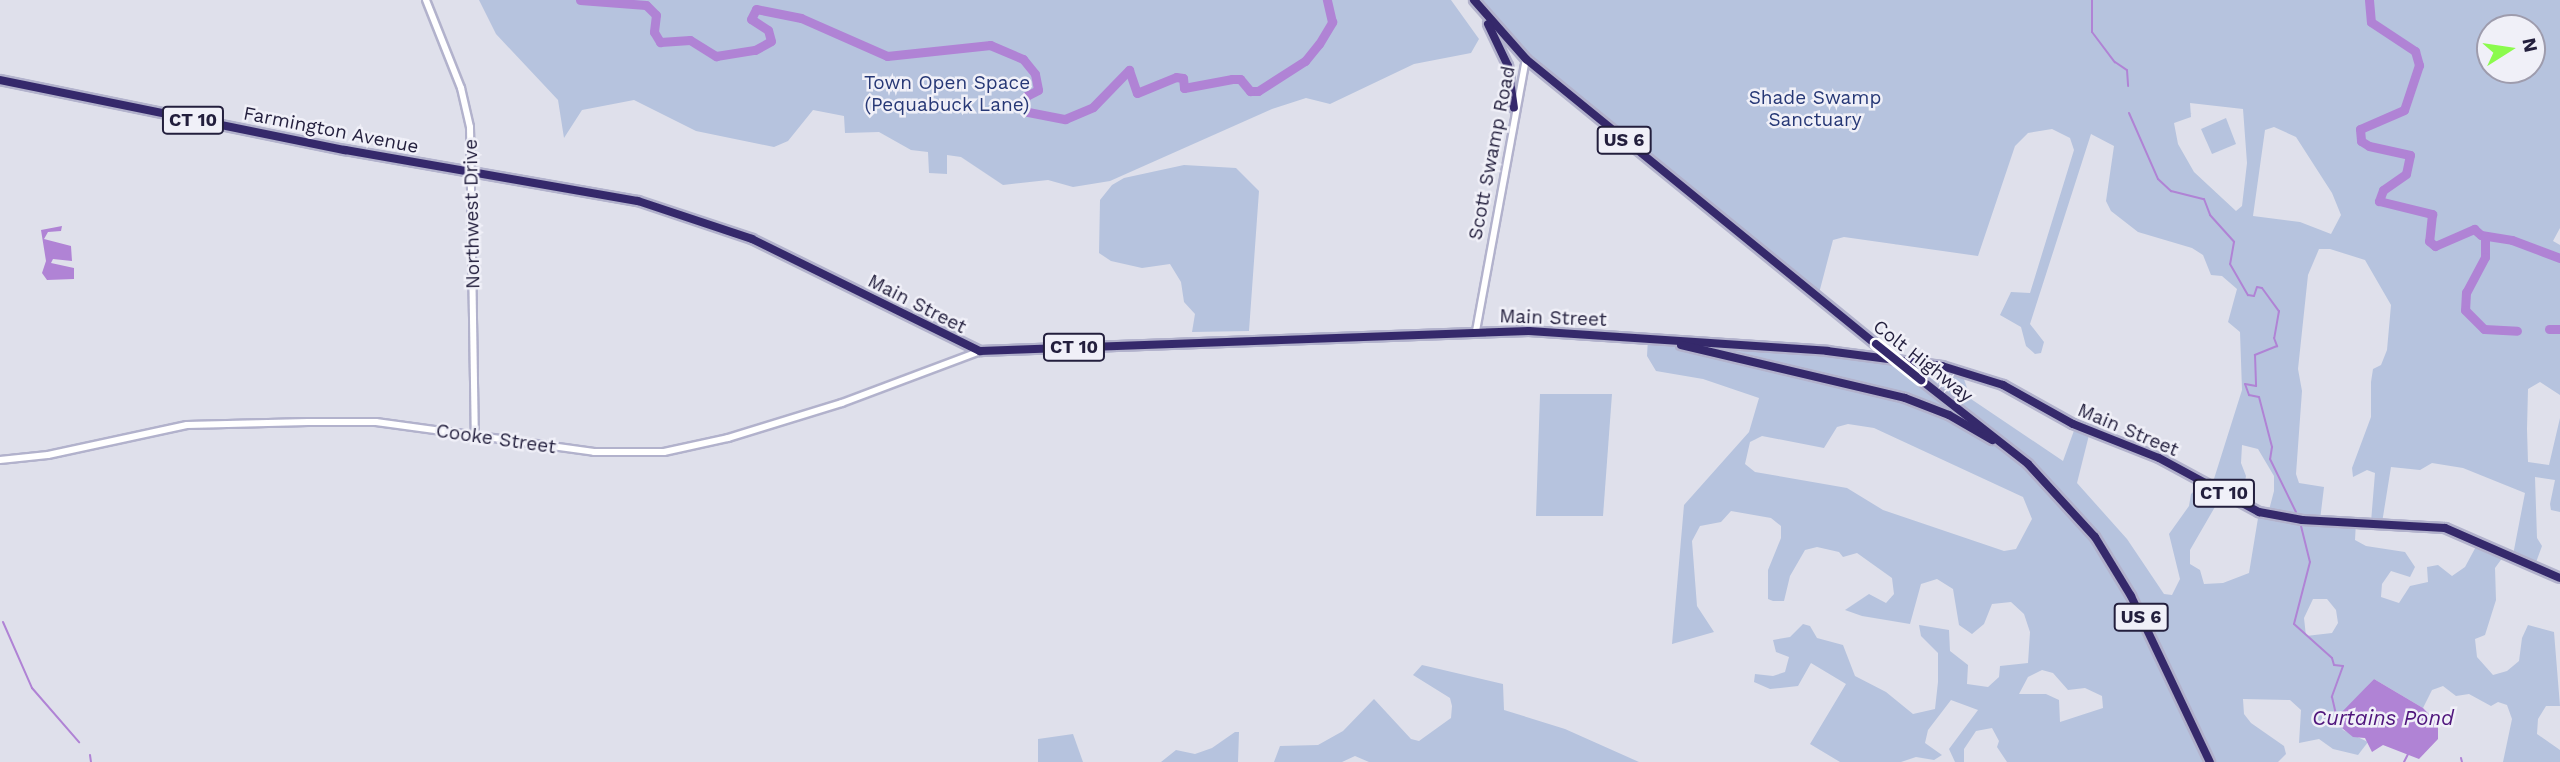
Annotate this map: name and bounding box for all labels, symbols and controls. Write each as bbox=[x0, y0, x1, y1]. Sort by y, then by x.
north arrow bbox=[2476, 14, 2546, 84]
text: N bbox=[2517, 36, 2543, 54]
street label: Scott Swamp Road bbox=[1464, 64, 1520, 242]
park label: Town Open Space (Pequabuck Lane) bbox=[864, 72, 1030, 116]
park label: Shade Swamp Sanctuary bbox=[1749, 87, 1881, 131]
street label: Farmington Avenue bbox=[241, 102, 421, 158]
road number: CT 10 bbox=[162, 106, 224, 134]
road number: US 6 bbox=[1596, 125, 1652, 154]
street label: Northwest Drive bbox=[459, 139, 485, 289]
street label: Main Street bbox=[864, 269, 970, 339]
street label: Main Street bbox=[1499, 305, 1607, 331]
street label: Colt Highway bbox=[1868, 315, 1978, 407]
road number: CT 10 bbox=[1042, 332, 1106, 362]
street label: Main Street bbox=[2074, 399, 2182, 461]
street label: Cooke Street bbox=[435, 419, 557, 459]
road number: CT 10 bbox=[2192, 478, 2256, 508]
road number: US 6 bbox=[2113, 602, 2169, 632]
water label: Curtains Pond bbox=[2312, 705, 2454, 731]

